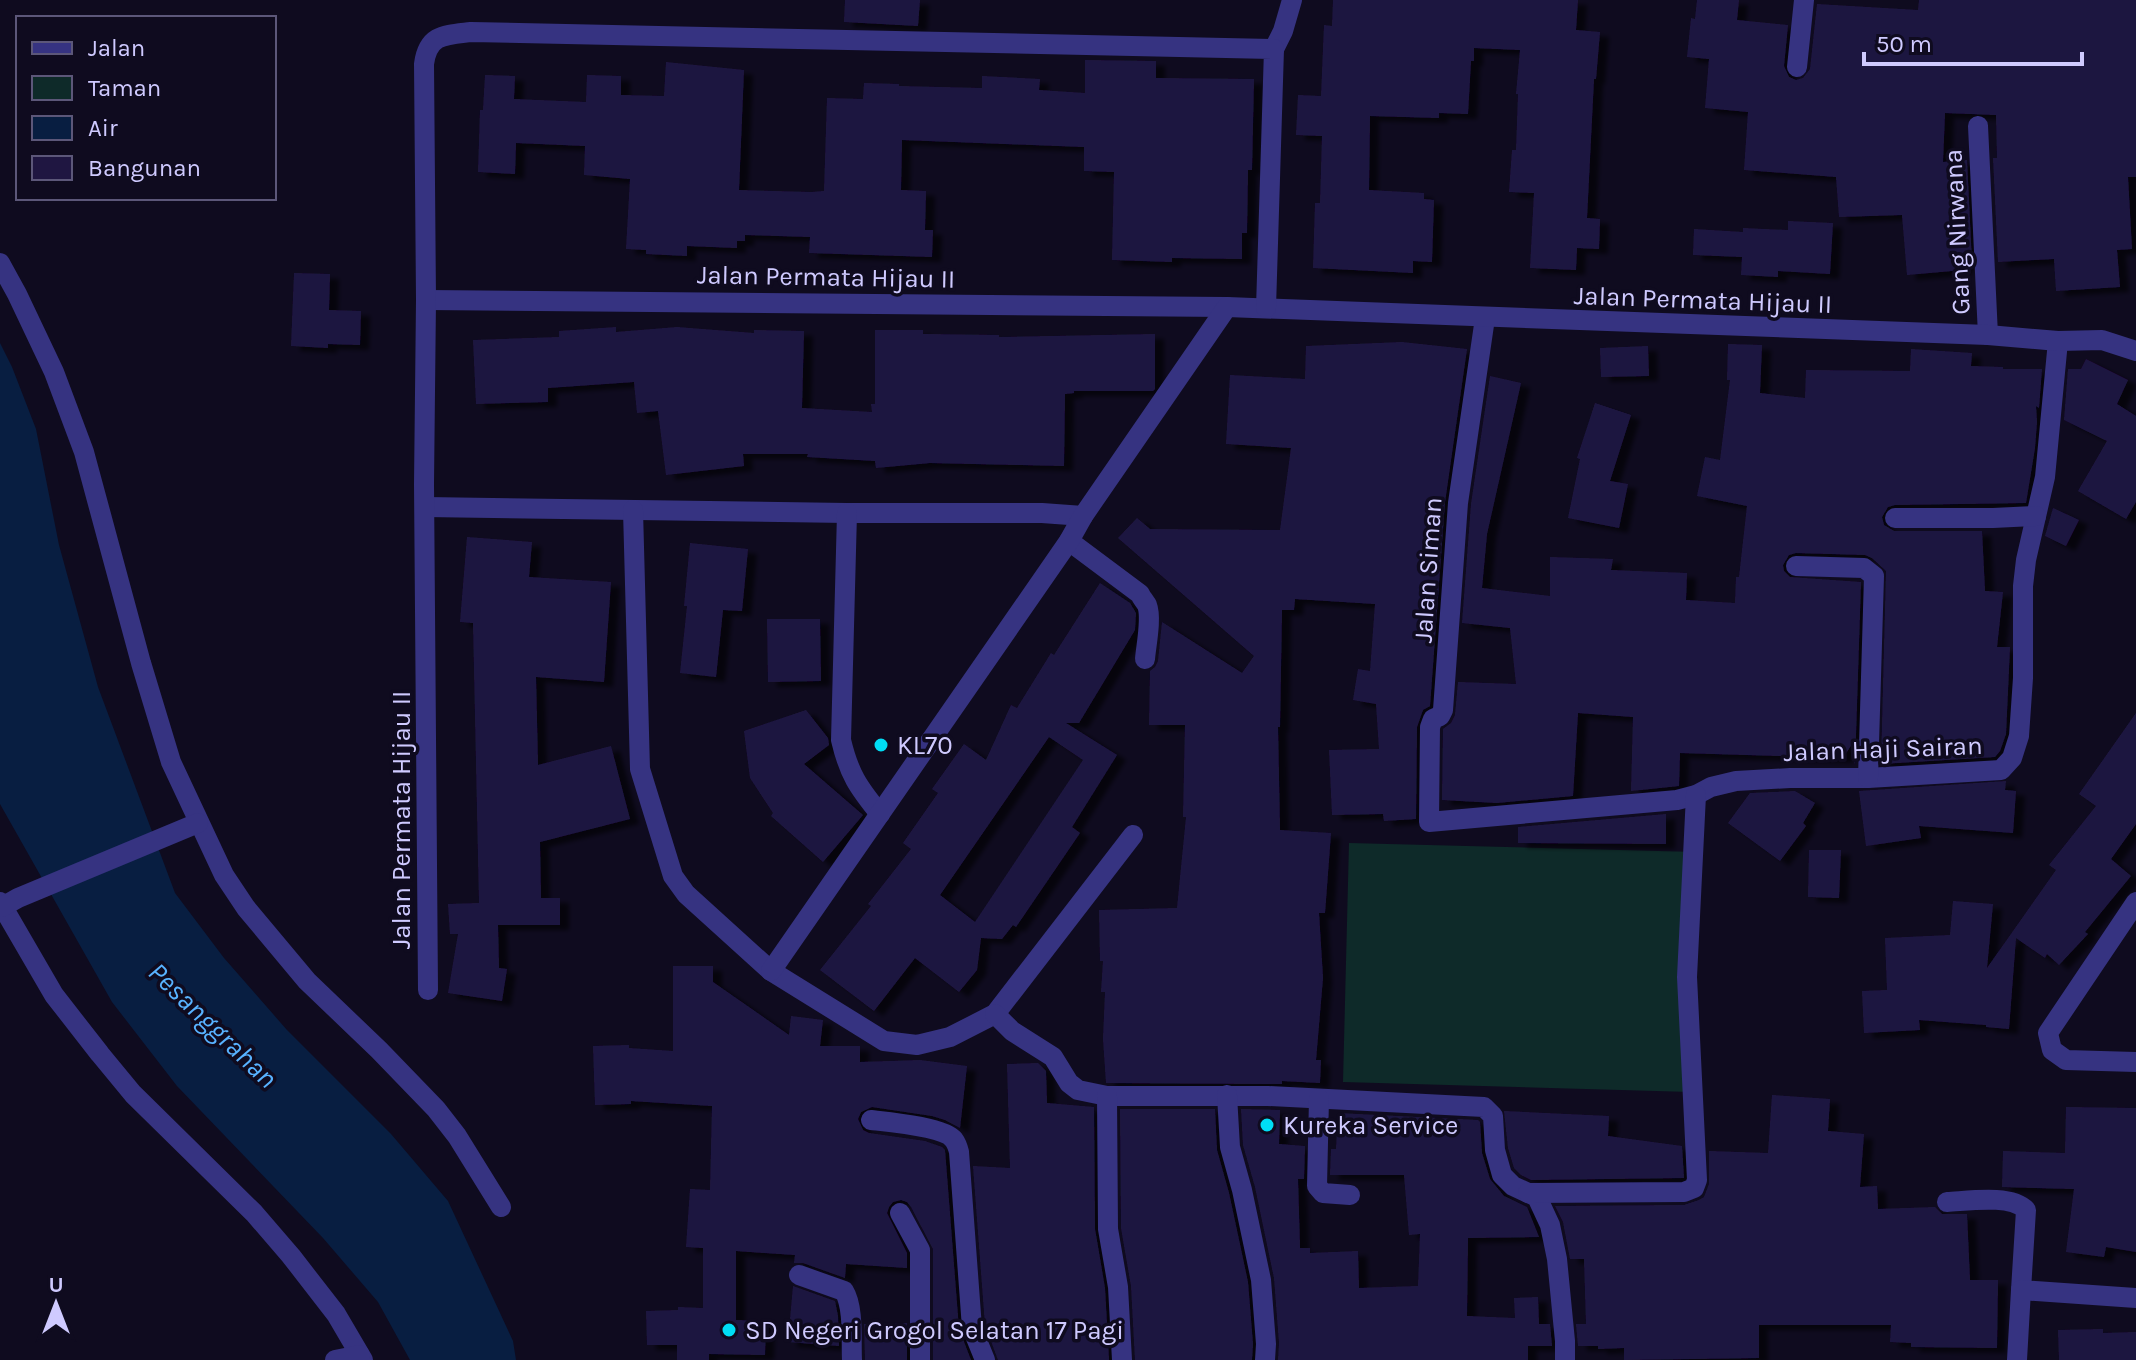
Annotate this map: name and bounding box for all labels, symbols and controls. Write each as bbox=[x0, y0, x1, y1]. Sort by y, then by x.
legend bbox=[16, 16, 276, 200]
scale bar bbox=[1864, 16, 2082, 66]
text: 50 m bbox=[1876, 30, 1932, 58]
text: Jalan bbox=[88, 34, 145, 62]
text: Taman bbox=[88, 74, 161, 102]
text: Air bbox=[88, 114, 118, 142]
street label: Gang Nirwana bbox=[1937, 148, 1977, 316]
text: Bangunan bbox=[88, 154, 201, 182]
street label: Jalan Permata Hijau II bbox=[697, 259, 955, 295]
street label: Jalan Permata Hijau II bbox=[1573, 280, 1833, 320]
street label: Jalan Siman bbox=[1407, 496, 1449, 644]
street label: Jalan Permata Hijau II bbox=[386, 691, 417, 949]
place label: KL70 bbox=[897, 730, 953, 761]
street label: Jalan Haji Sairan bbox=[1783, 730, 1983, 768]
marker: KL70 bbox=[872, 736, 890, 754]
water label: Pesanggrahan bbox=[142, 955, 284, 1095]
place label: Kureka Service bbox=[1283, 1110, 1458, 1141]
marker: Kureka Service bbox=[1258, 1116, 1276, 1134]
north arrow bbox=[16, 1264, 96, 1344]
text: U bbox=[48, 1272, 64, 1298]
place label: SD Negeri Grogol Selatan 17 Pagi bbox=[745, 1315, 1124, 1346]
marker: SD Negeri Grogol Selatan 17 Pagi bbox=[720, 1321, 738, 1339]

